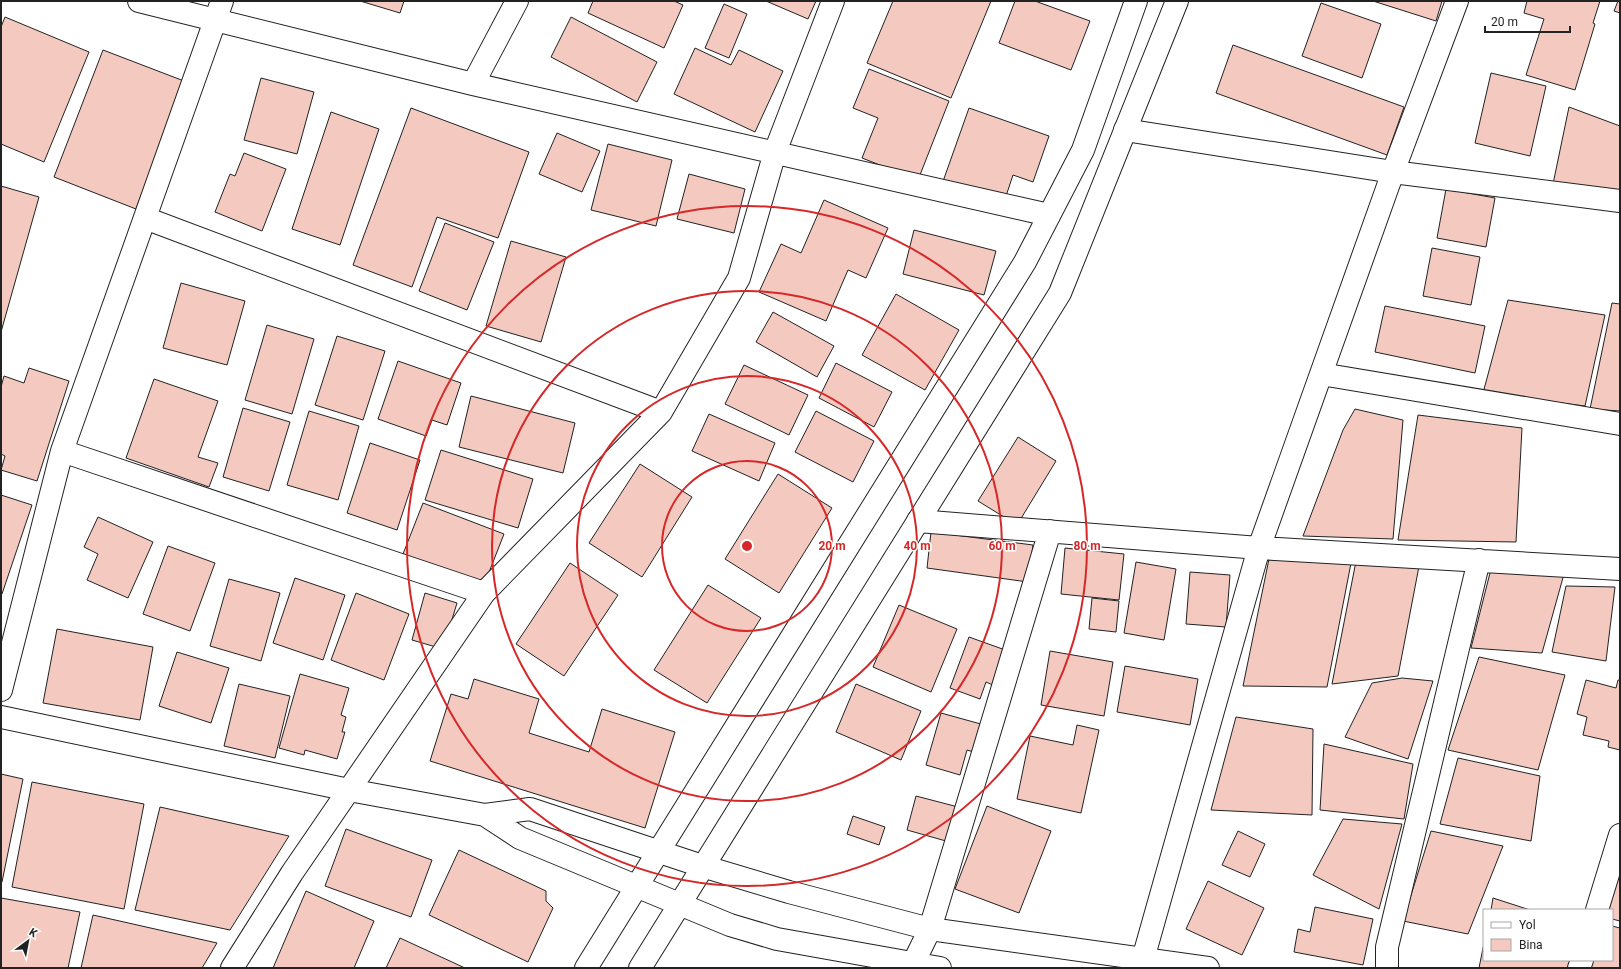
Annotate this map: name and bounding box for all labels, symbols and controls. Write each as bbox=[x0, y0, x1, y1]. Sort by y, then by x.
scale bar bbox=[1485, 8, 1570, 34]
text: 20 m bbox=[1491, 15, 1518, 29]
centre of rings bbox=[740, 539, 754, 553]
text: 20 m bbox=[818, 539, 846, 553]
text: 40 m bbox=[903, 539, 931, 553]
text: 60 m bbox=[988, 539, 1016, 553]
text: 80 m bbox=[1073, 539, 1101, 553]
legend bbox=[1483, 909, 1613, 961]
text: Yol bbox=[1519, 918, 1536, 932]
north arrow bbox=[8, 921, 48, 961]
text: K bbox=[27, 926, 40, 941]
text: Bina bbox=[1519, 938, 1543, 952]

